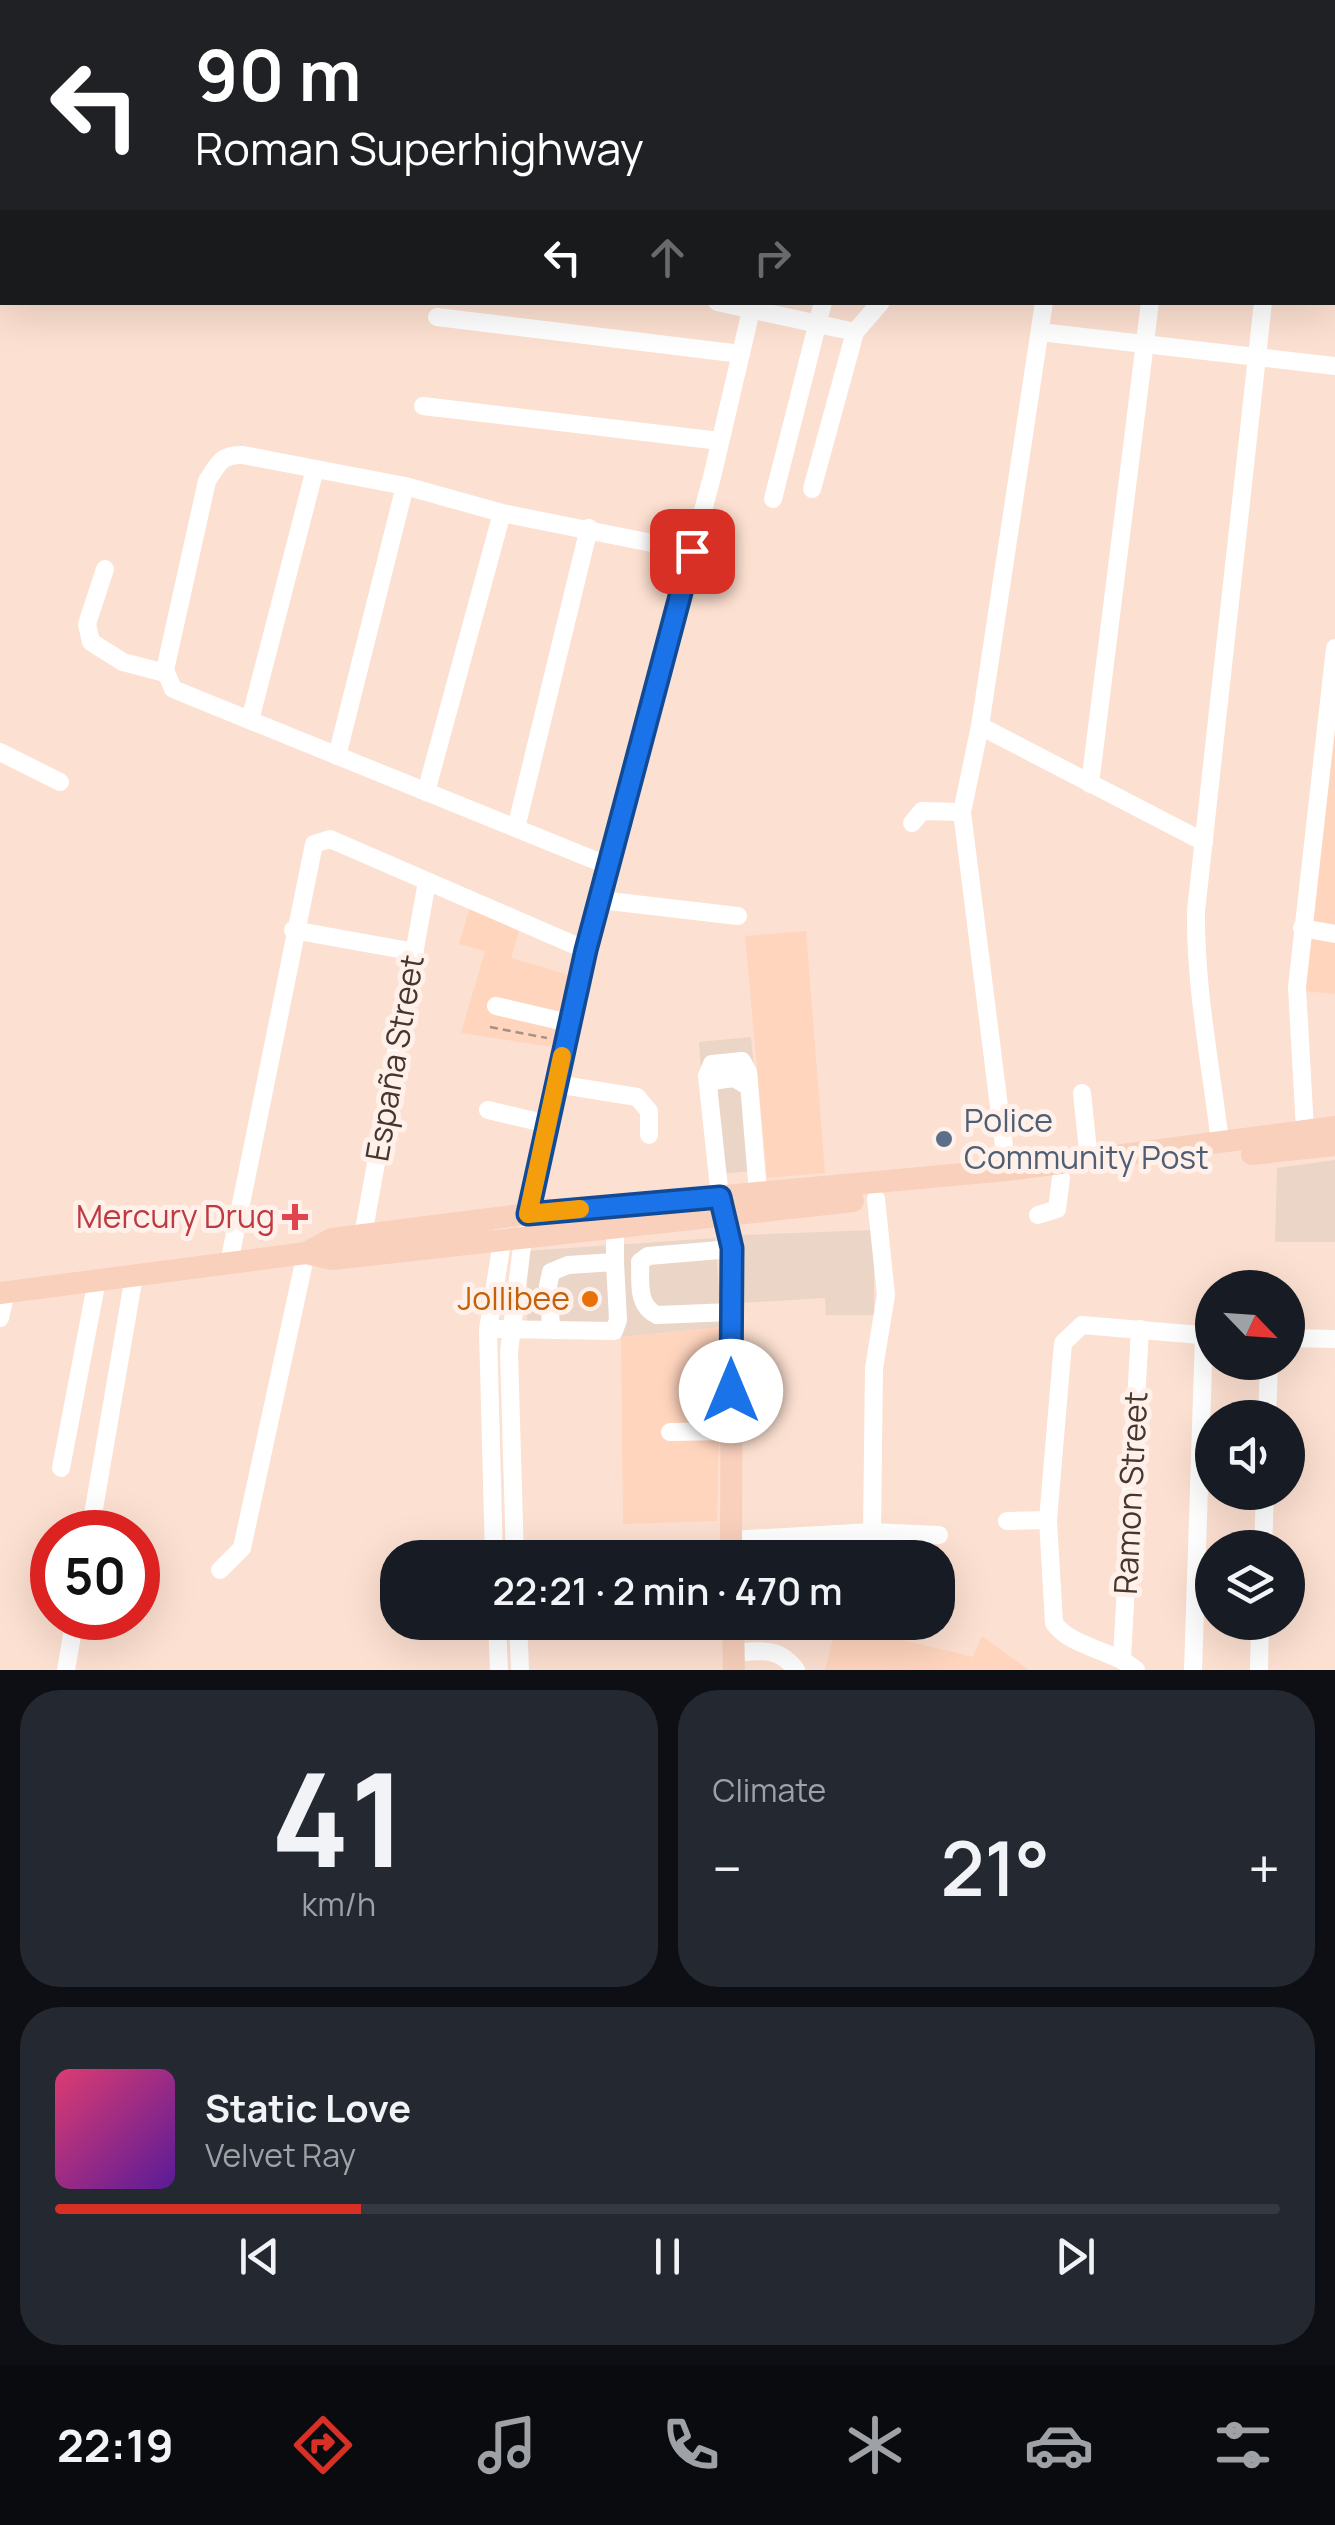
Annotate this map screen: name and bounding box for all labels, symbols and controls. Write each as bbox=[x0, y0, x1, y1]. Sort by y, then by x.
text: 90 m bbox=[195, 26, 362, 122]
icon: left bbox=[30, 40, 160, 170]
text: Roman Superhighway bbox=[195, 117, 644, 179]
icon: left bbox=[535, 230, 590, 285]
icon: ahead bbox=[640, 230, 695, 285]
icon: right bbox=[745, 230, 800, 285]
pin bbox=[650, 509, 735, 594]
icon: arrive bbox=[665, 524, 720, 579]
street label: España Street bbox=[354, 951, 434, 1165]
place label: Police Community Post bbox=[964, 1098, 1209, 1179]
marker: Police Community Post bbox=[933, 1128, 955, 1150]
place label: Mercury Drug bbox=[76, 1194, 275, 1238]
marker: Mercury Drug bbox=[284, 1206, 306, 1228]
north arrow bbox=[1195, 1270, 1305, 1380]
map controls bbox=[1195, 1270, 1305, 1640]
place label: Jollibee bbox=[457, 1276, 570, 1320]
marker: Jollibee bbox=[579, 1288, 601, 1310]
position arrow bbox=[679, 1339, 783, 1443]
street label: Ramon Street bbox=[1103, 1390, 1157, 1596]
button: sound bbox=[1195, 1400, 1305, 1510]
speed limit sign: 50 bbox=[30, 1510, 160, 1640]
button: layers bbox=[1195, 1530, 1305, 1640]
text: 22:21 · 2 min · 470 m bbox=[492, 1564, 843, 1616]
text: 41 bbox=[271, 1728, 407, 1906]
text: Climate bbox=[713, 1768, 826, 1812]
text: 21° bbox=[941, 1816, 1050, 1919]
text: − bbox=[713, 1830, 742, 1906]
text: + bbox=[1248, 1830, 1280, 1906]
text: km/h bbox=[302, 1882, 376, 1926]
text: Static Love bbox=[205, 2081, 411, 2133]
text: Velvet Ray bbox=[205, 2133, 356, 2177]
icon: previous bbox=[232, 2229, 287, 2284]
icon: pause bbox=[640, 2229, 695, 2284]
icon: next bbox=[1048, 2229, 1103, 2284]
icon: directions bbox=[288, 2410, 358, 2480]
icon: music bbox=[472, 2410, 542, 2480]
icon: phone bbox=[656, 2410, 726, 2480]
icon: climate bbox=[840, 2410, 910, 2480]
icon: car bbox=[1024, 2410, 1094, 2480]
icon: filters bbox=[1208, 2410, 1278, 2480]
text: 22:19 bbox=[57, 2414, 174, 2476]

